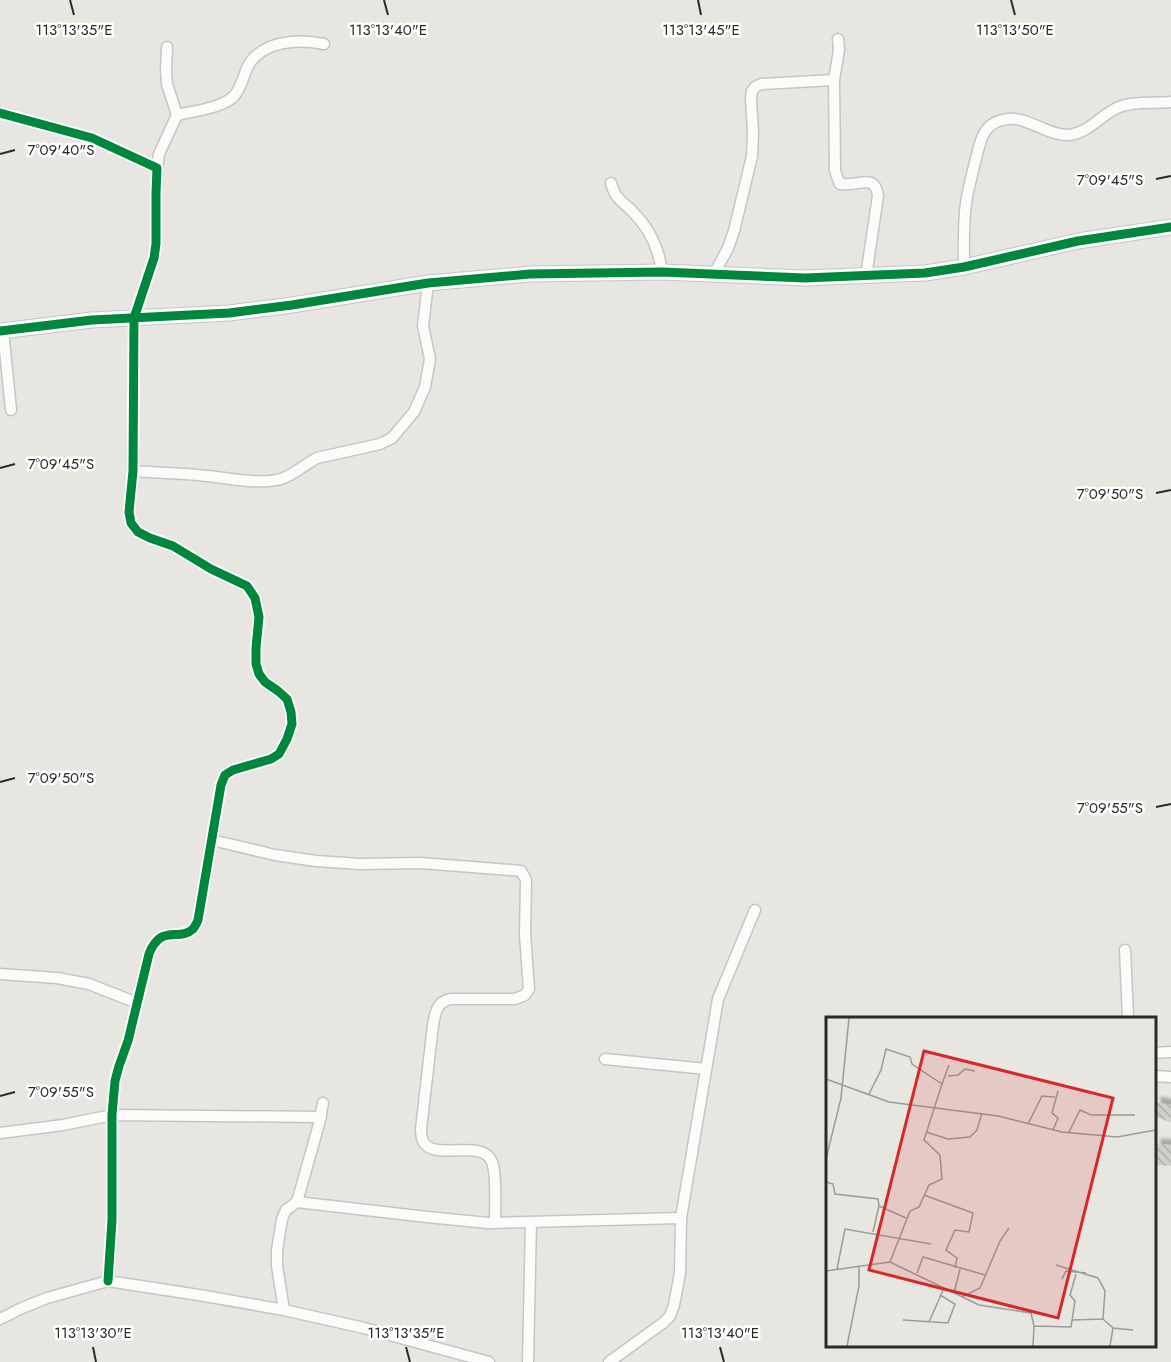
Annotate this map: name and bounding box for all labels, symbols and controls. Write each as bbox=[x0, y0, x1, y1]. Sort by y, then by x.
text: 113°13'35"E bbox=[36, 19, 112, 41]
text: 113°13'40"E bbox=[349, 19, 427, 41]
text: 113°13'45"E bbox=[662, 19, 740, 41]
text: 113°13'50"E bbox=[976, 19, 1054, 41]
text: 7°09'40"S bbox=[28, 139, 94, 161]
text: 7°09'45"S bbox=[1077, 169, 1143, 191]
text: 7°09'45"S bbox=[28, 453, 94, 475]
text: 7°09'50"S bbox=[1077, 483, 1143, 505]
text: 7°09'50"S bbox=[28, 767, 94, 789]
text: 7°09'55"S bbox=[1077, 797, 1143, 819]
inset map bbox=[826, 1017, 1156, 1347]
text: 7°09'55"S bbox=[28, 1081, 94, 1103]
text: 113°13'30"E bbox=[54, 1322, 132, 1344]
text: 113°13'35"E bbox=[368, 1322, 444, 1344]
text: 113°13'40"E bbox=[681, 1322, 759, 1344]

